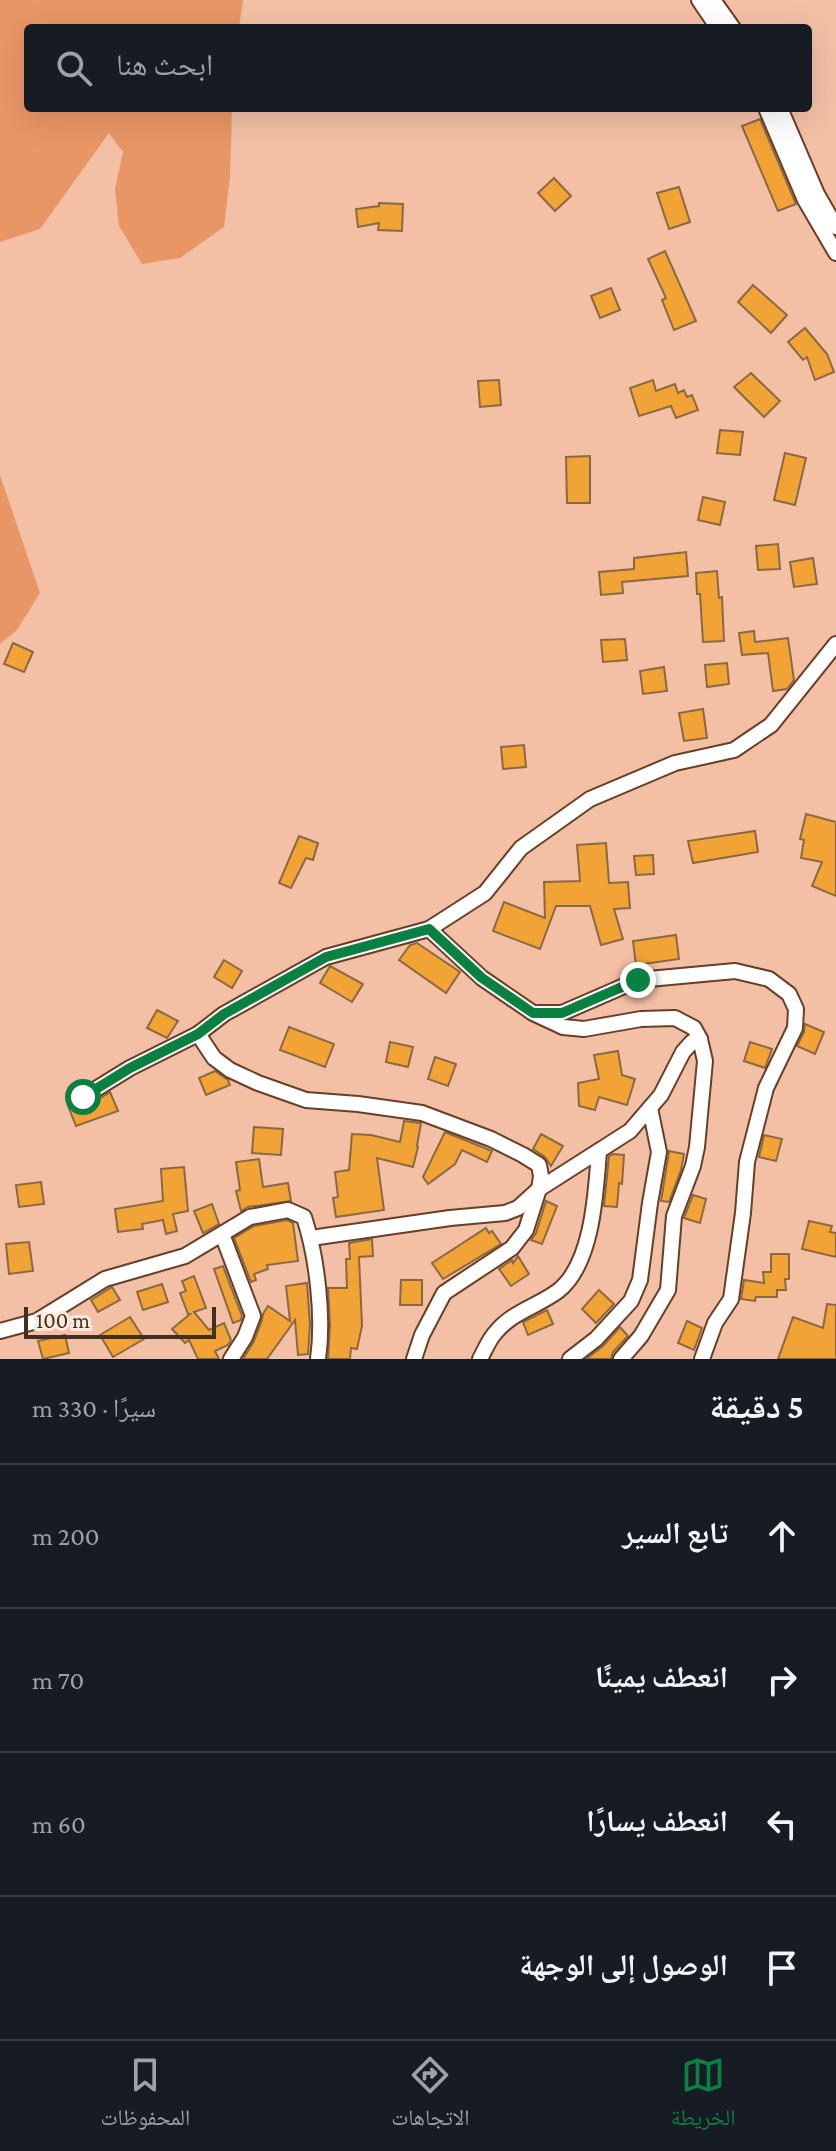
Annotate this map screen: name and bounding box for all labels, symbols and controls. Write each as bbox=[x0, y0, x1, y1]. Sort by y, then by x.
search box bbox=[24, 24, 812, 112]
icon: search bbox=[52, 46, 96, 90]
text: ابحث هنا bbox=[116, 48, 213, 81]
route end bbox=[620, 962, 656, 998]
route start bbox=[65, 1079, 101, 1115]
scale bar bbox=[24, 1303, 216, 1339]
text: 100 m bbox=[36, 1308, 90, 1333]
text: 5 دقيقة bbox=[709, 1388, 804, 1425]
text: سيرًا · 330 m bbox=[32, 1394, 156, 1423]
icon: ahead bbox=[760, 1514, 804, 1558]
text: تابع السير bbox=[622, 1516, 728, 1549]
text: 200 m bbox=[32, 1522, 100, 1551]
icon: right bbox=[760, 1658, 804, 1702]
text: انعطف يمينًا bbox=[595, 1660, 728, 1693]
text: 70 m bbox=[32, 1666, 84, 1695]
icon: left bbox=[760, 1802, 804, 1846]
text: انعطف يسارًا bbox=[586, 1804, 728, 1837]
text: 60 m bbox=[32, 1810, 86, 1839]
icon: arrive bbox=[760, 1946, 804, 1990]
text: الوصول إلى الوجهة bbox=[519, 1948, 728, 1981]
tab: المحفوظات bbox=[101, 2053, 190, 2139]
tab: الاتجاهات bbox=[391, 2053, 469, 2139]
tab: الخريطة bbox=[671, 2053, 735, 2139]

